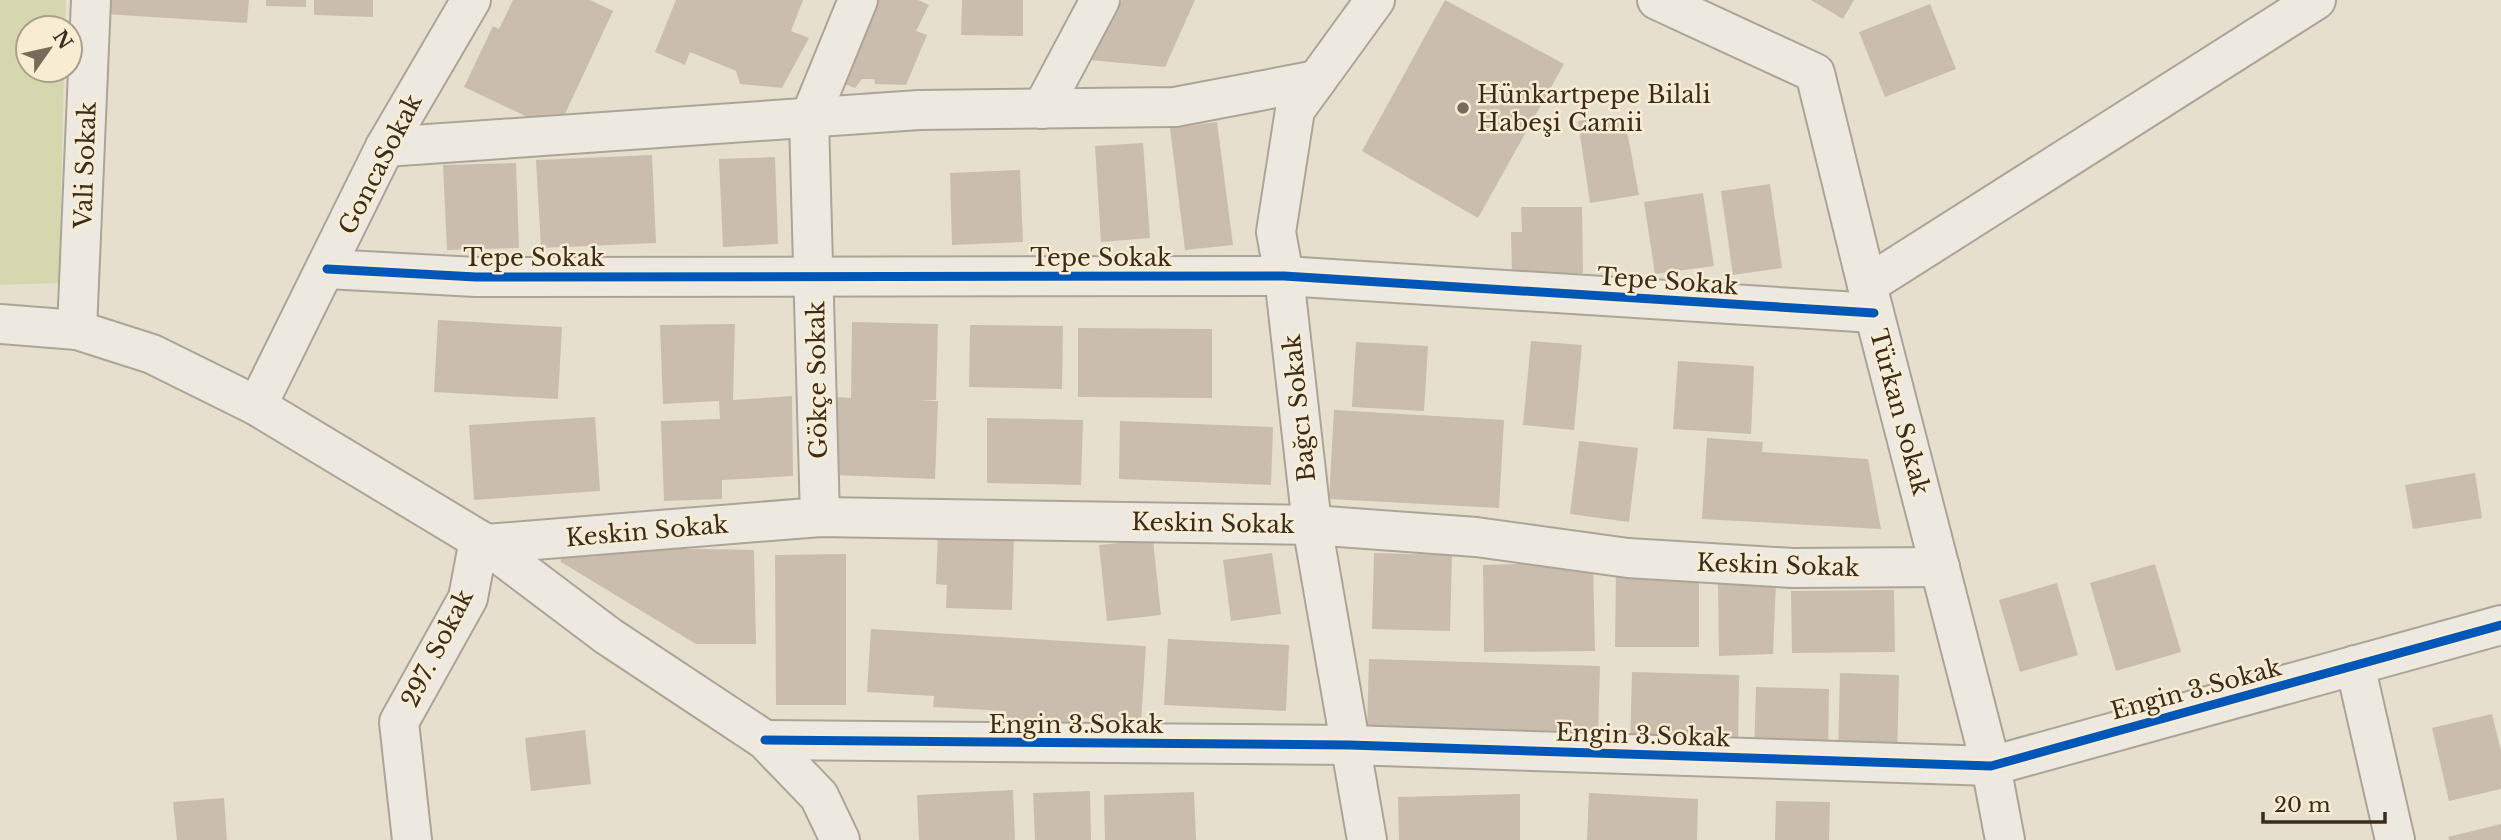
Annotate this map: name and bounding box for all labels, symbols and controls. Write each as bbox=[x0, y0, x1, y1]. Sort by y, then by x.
north arrow bbox=[14, 14, 84, 84]
text: N bbox=[48, 26, 77, 54]
place label: Hünkartpepe Bilali Habeşi Camii bbox=[1477, 80, 1711, 137]
street label: GoncaSokak bbox=[332, 89, 428, 239]
marker: Hünkartpepe Bilali Habeşi Camii bbox=[1455, 100, 1471, 116]
street label: Vali Sokak bbox=[68, 101, 102, 230]
street label: Tepe Sokak bbox=[463, 243, 605, 272]
street label: Tepe Sokak bbox=[1030, 243, 1172, 272]
street label: Tepe Sokak bbox=[1596, 262, 1740, 300]
street label: Gökçe Sokak bbox=[801, 301, 833, 459]
street label: Türkan Sokak bbox=[1864, 326, 1936, 499]
street label: Bağcı Sokak bbox=[1277, 333, 1321, 483]
street label: Keskin Sokak bbox=[1131, 507, 1295, 539]
street label: Keskin Sokak bbox=[564, 509, 730, 553]
street label: Keskin Sokak bbox=[1696, 548, 1860, 582]
street label: 297. Sokak bbox=[395, 584, 479, 712]
street label: Engin 3.Sokak bbox=[2108, 652, 2285, 726]
street label: Engin 3.Sokak bbox=[988, 710, 1164, 739]
street label: Engin 3.Sokak bbox=[1555, 717, 1731, 753]
scale bar bbox=[2263, 780, 2386, 824]
text: 20 m bbox=[2274, 792, 2331, 818]

